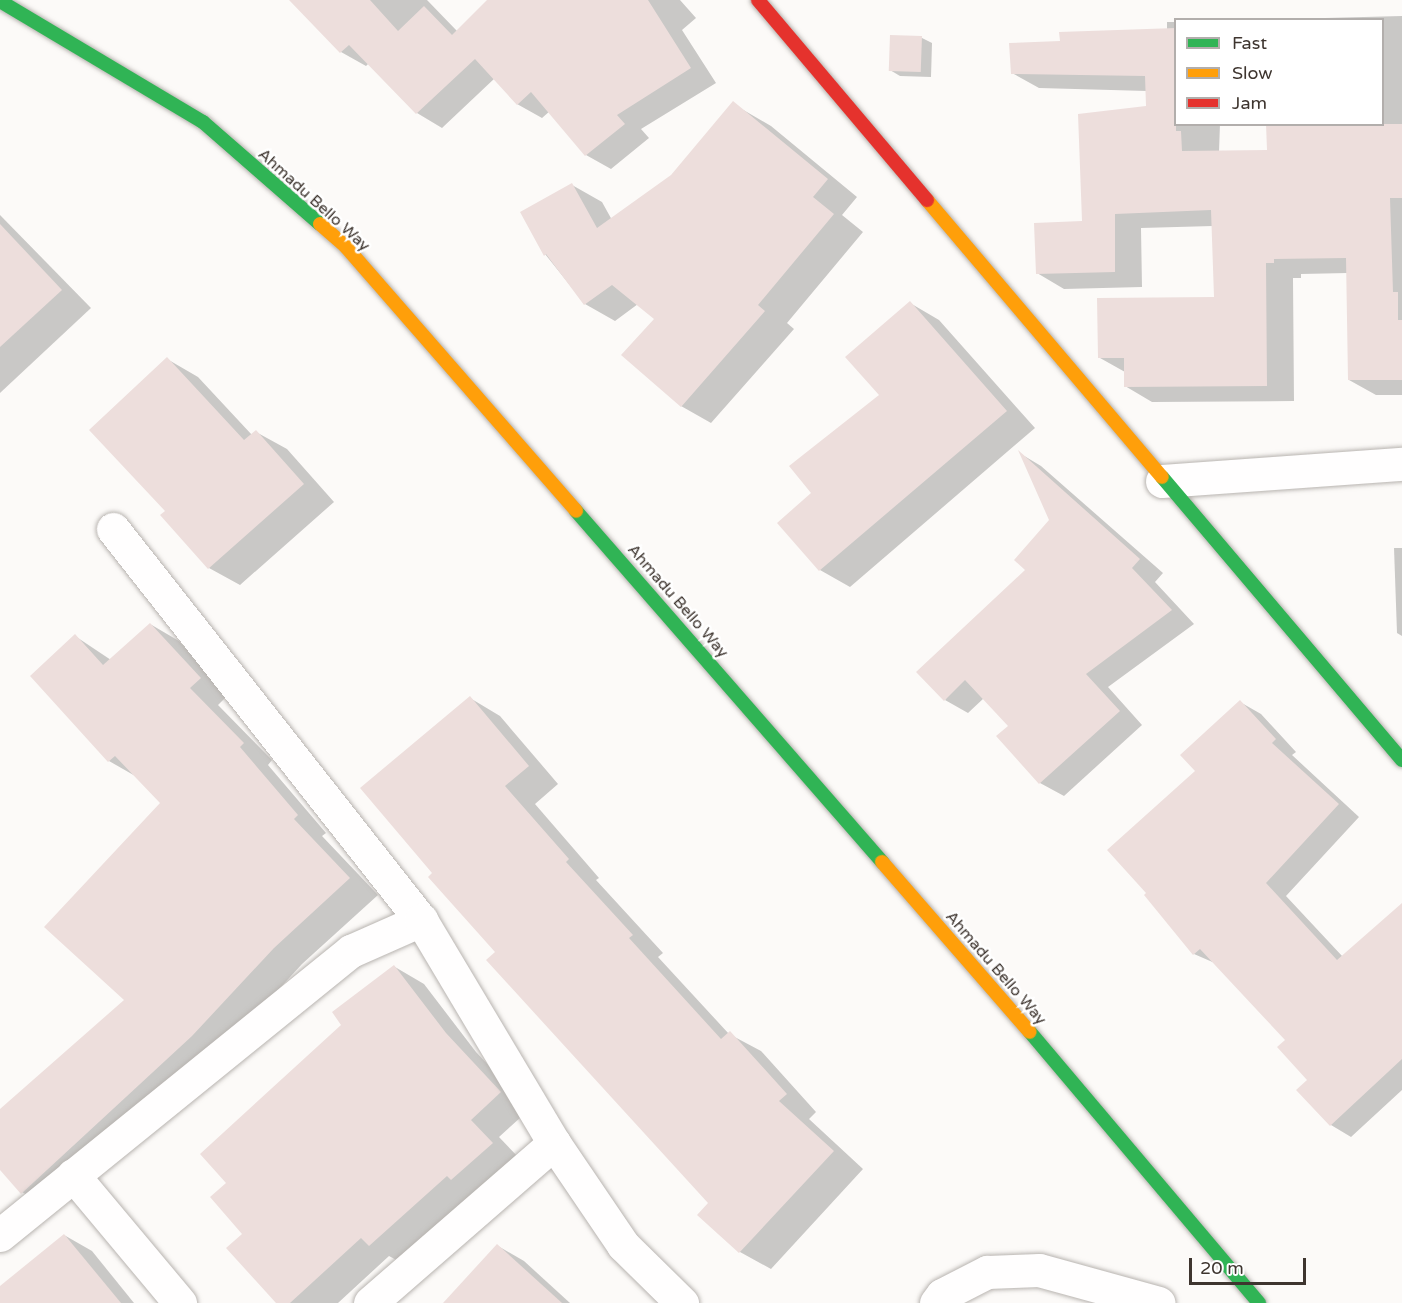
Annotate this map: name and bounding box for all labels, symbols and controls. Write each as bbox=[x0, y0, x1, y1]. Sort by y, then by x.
legend bbox=[1174, 18, 1384, 126]
text: Fast bbox=[1232, 32, 1267, 54]
text: Slow bbox=[1232, 62, 1273, 84]
text: Jam bbox=[1232, 92, 1267, 114]
street label: Ahmadu Bello Way bbox=[254, 145, 374, 255]
street label: Ahmadu Bello Way bbox=[623, 540, 733, 662]
street label: Ahmadu Bello Way bbox=[941, 907, 1051, 1029]
scale bar bbox=[1192, 1246, 1309, 1284]
text: 20 m bbox=[1200, 1257, 1244, 1279]

